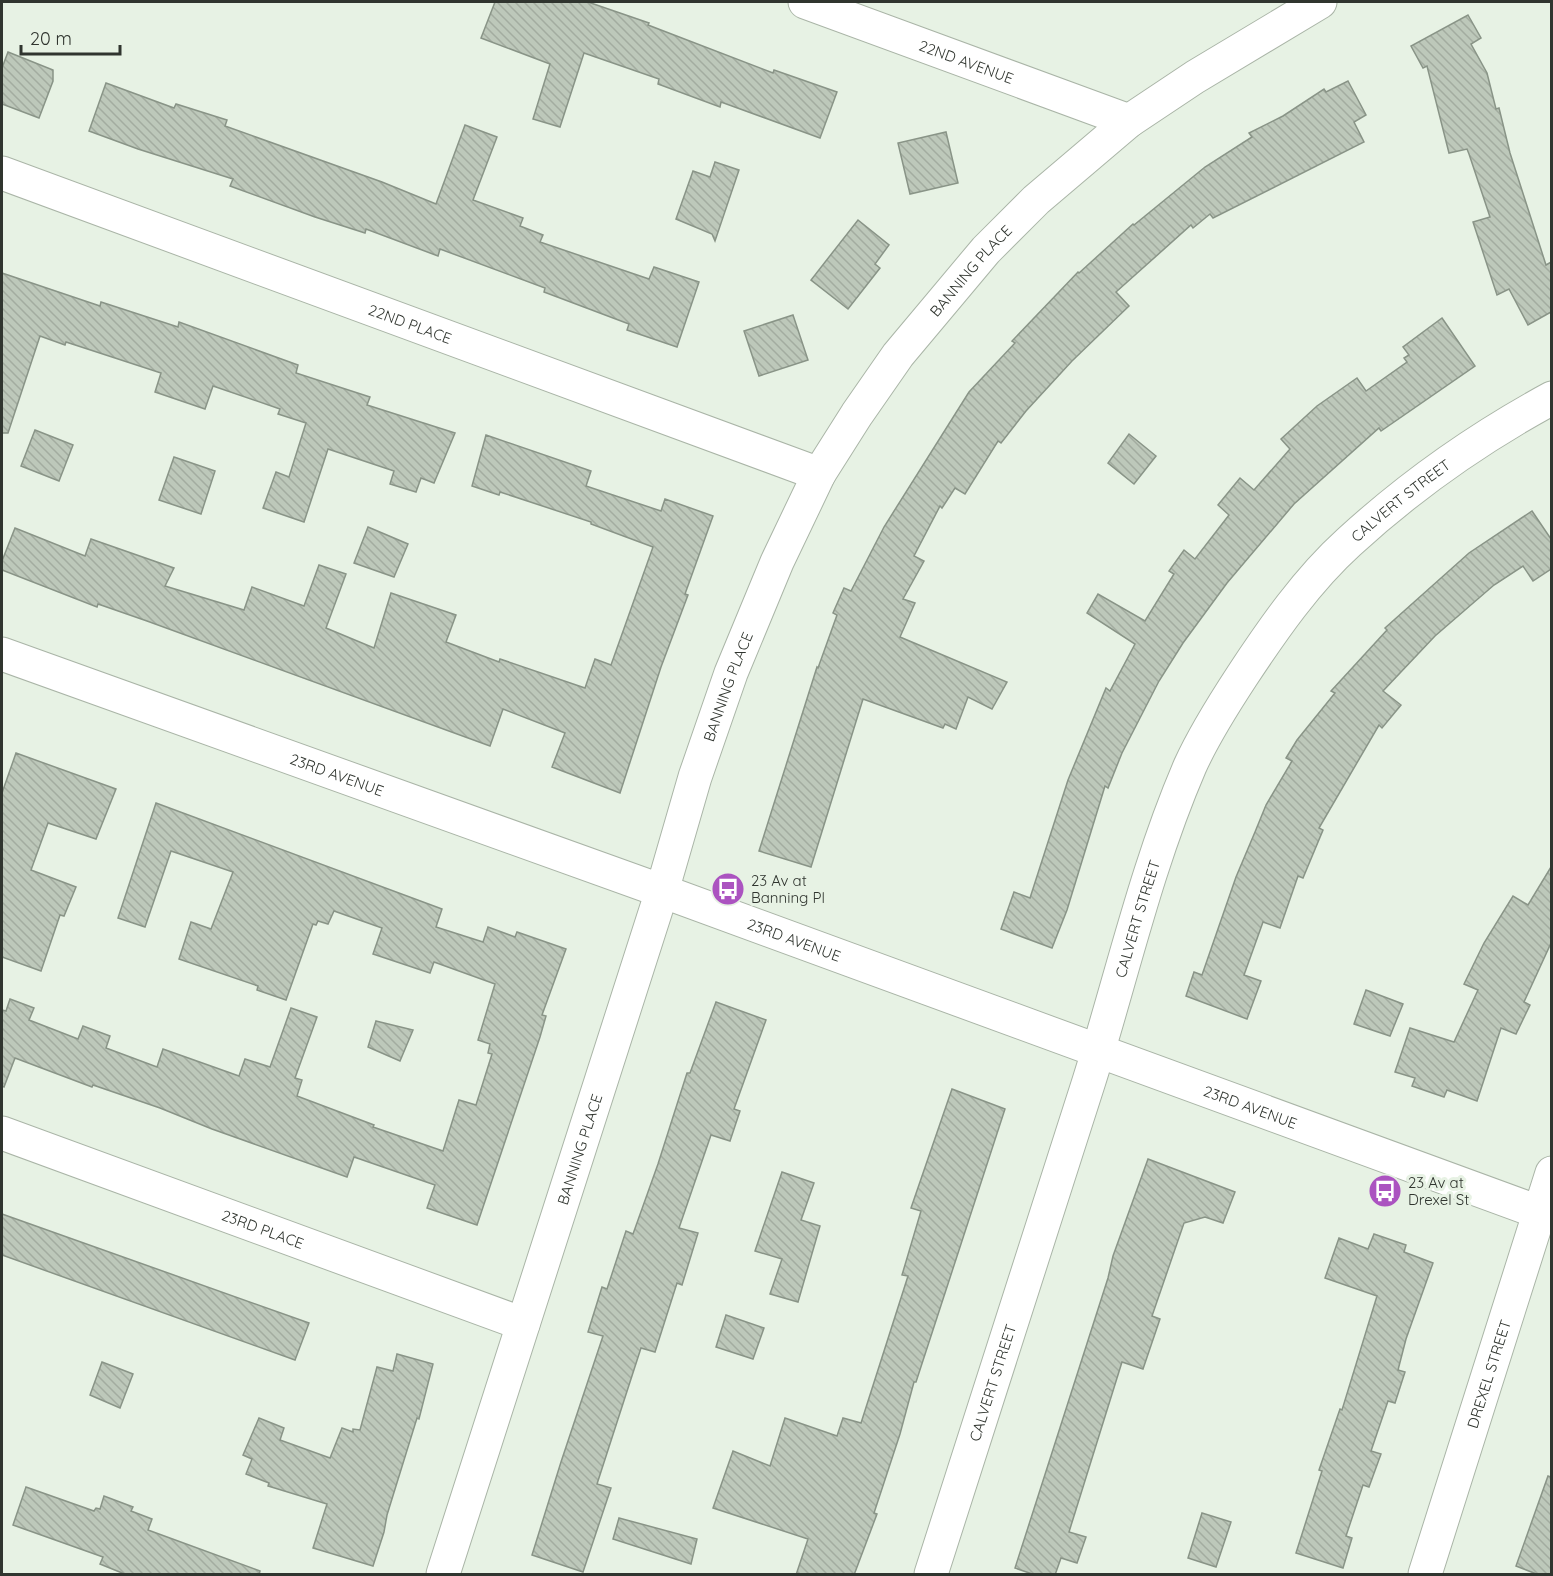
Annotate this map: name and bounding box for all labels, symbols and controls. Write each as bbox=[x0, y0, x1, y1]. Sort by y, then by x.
scale bar bbox=[21, 18, 120, 56]
text: 20 m bbox=[30, 27, 72, 50]
street label: 22ND AVENUE bbox=[917, 35, 1016, 87]
street label: BANNING PLACE bbox=[925, 221, 1015, 320]
street label: 22ND PLACE bbox=[366, 299, 454, 347]
street label: CALVERT STREET bbox=[1347, 455, 1454, 545]
street label: BANNING PLACE bbox=[699, 629, 757, 744]
street label: 23RD AVENUE bbox=[288, 749, 386, 800]
street label: CALVERT STREET bbox=[1110, 857, 1164, 980]
bus stop icon: 23 Av at Banning Pl bbox=[710, 871, 746, 907]
place label: 23 Av at Banning Pl bbox=[751, 871, 825, 907]
street label: 23RD AVENUE bbox=[745, 914, 844, 965]
street label: 23RD AVENUE bbox=[1201, 1081, 1300, 1132]
street label: BANNING PLACE bbox=[553, 1091, 606, 1207]
bus stop icon: 23 Av at Drexel St bbox=[1367, 1173, 1403, 1209]
place label: 23 Av at Drexel St bbox=[1408, 1173, 1469, 1209]
street label: 23RD PLACE bbox=[219, 1205, 307, 1252]
street label: DREXEL STREET bbox=[1462, 1317, 1514, 1430]
street label: CALVERT STREET bbox=[964, 1322, 1020, 1444]

